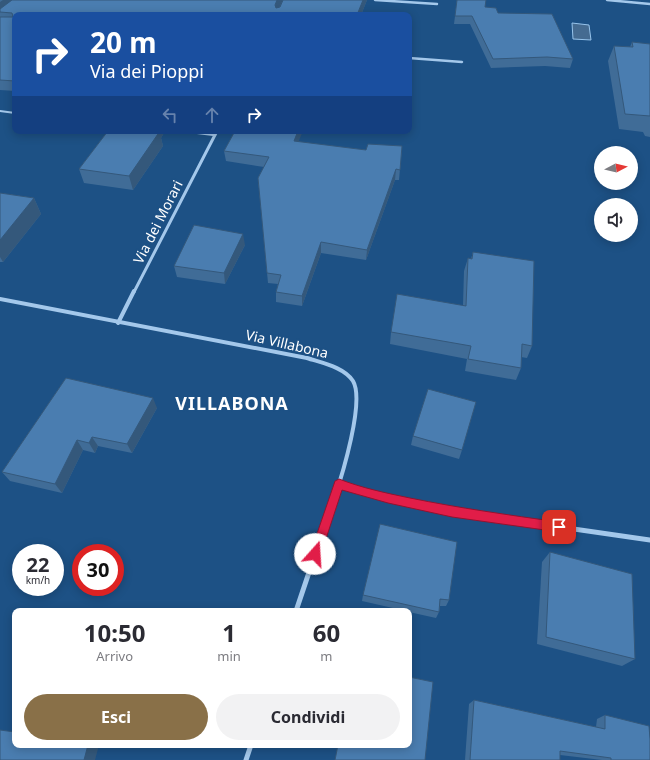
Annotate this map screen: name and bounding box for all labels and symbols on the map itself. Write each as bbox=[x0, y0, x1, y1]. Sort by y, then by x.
north arrow bbox=[594, 146, 638, 190]
street label: Via dei Morari bbox=[128, 177, 187, 267]
street label: Via Villabona bbox=[244, 325, 330, 362]
district label: VILLABONA bbox=[175, 391, 289, 415]
pin bbox=[542, 510, 576, 544]
position arrow bbox=[294, 533, 336, 575]
speed limit sign: 30 bbox=[72, 544, 124, 596]

